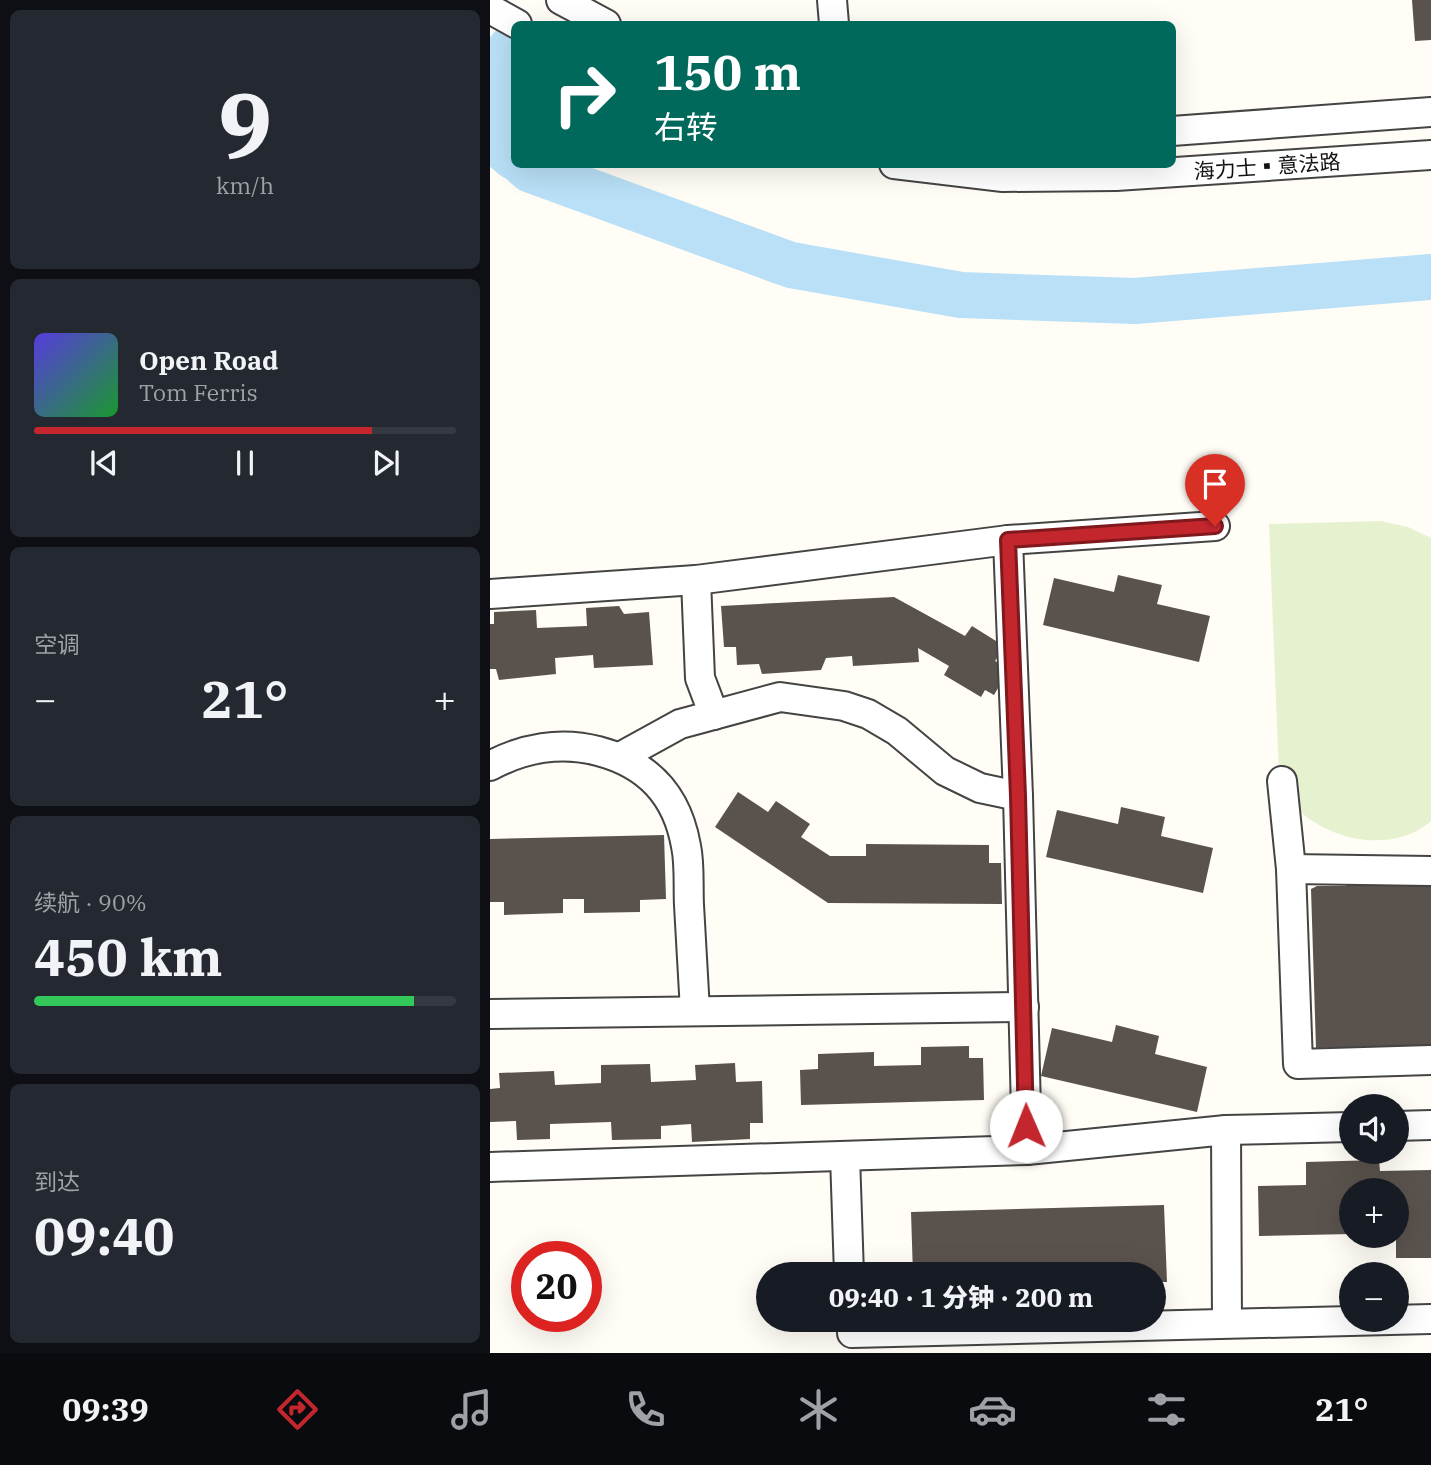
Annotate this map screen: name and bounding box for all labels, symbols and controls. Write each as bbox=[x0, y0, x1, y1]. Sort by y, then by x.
text: 150 m bbox=[654, 40, 801, 103]
icon: right bbox=[539, 49, 630, 140]
text: 9 bbox=[218, 65, 272, 183]
text: 右转 bbox=[654, 106, 718, 148]
street label: 海力士▪意法路 bbox=[1193, 147, 1341, 185]
text: km/h bbox=[216, 170, 274, 200]
text: Open Road bbox=[139, 343, 278, 377]
text: Tom Ferris bbox=[139, 377, 258, 407]
icon: previous bbox=[85, 444, 123, 482]
icon: pause bbox=[226, 444, 264, 482]
icon: next bbox=[367, 444, 405, 482]
pin bbox=[1185, 454, 1245, 526]
icon: arrive bbox=[1196, 465, 1234, 503]
text: 空调 bbox=[34, 629, 80, 659]
text: 21° bbox=[202, 665, 288, 732]
text: − bbox=[34, 674, 57, 723]
text: + bbox=[433, 674, 456, 723]
text: 续航 · 90% bbox=[34, 887, 147, 917]
text: 450 km bbox=[34, 923, 223, 990]
position arrow bbox=[989, 1089, 1063, 1163]
map controls bbox=[1339, 1094, 1409, 1332]
button: sound bbox=[1339, 1094, 1409, 1164]
text: 到达 bbox=[34, 1166, 80, 1196]
button: + bbox=[1339, 1178, 1409, 1248]
text: 09:40 bbox=[34, 1202, 175, 1269]
speed limit sign: 20 bbox=[511, 1241, 602, 1332]
button: − bbox=[1339, 1262, 1409, 1332]
text: 09:40 · 1 分钟 · 200 m bbox=[829, 1280, 1093, 1314]
icon: directions bbox=[273, 1385, 322, 1434]
icon: music bbox=[447, 1385, 496, 1434]
icon: phone bbox=[621, 1385, 670, 1434]
icon: climate bbox=[794, 1385, 843, 1434]
icon: car bbox=[968, 1385, 1017, 1434]
icon: filters bbox=[1142, 1385, 1191, 1434]
text: 09:39 bbox=[62, 1388, 149, 1430]
text: 21° bbox=[1315, 1388, 1369, 1430]

